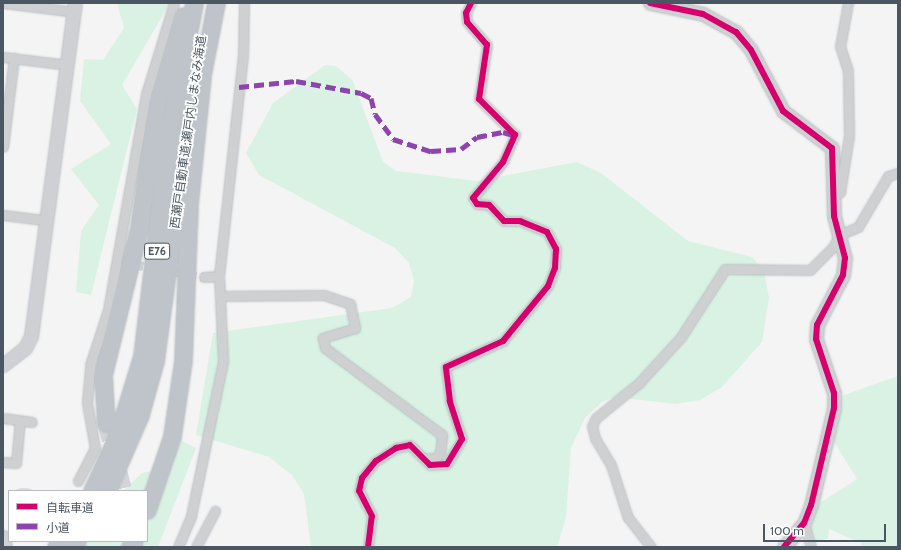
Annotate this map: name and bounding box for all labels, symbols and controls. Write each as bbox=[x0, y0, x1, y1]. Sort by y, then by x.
street label: 西瀬戸自動車道;瀬戸内しまなみ海道 bbox=[167, 35, 209, 229]
road number: E76 bbox=[144, 242, 170, 260]
legend bbox=[8, 490, 148, 542]
text: 自転車道 bbox=[46, 500, 94, 515]
scale bar bbox=[765, 516, 888, 542]
text: 小道 bbox=[46, 520, 70, 535]
text: 100 m bbox=[770, 523, 804, 538]

